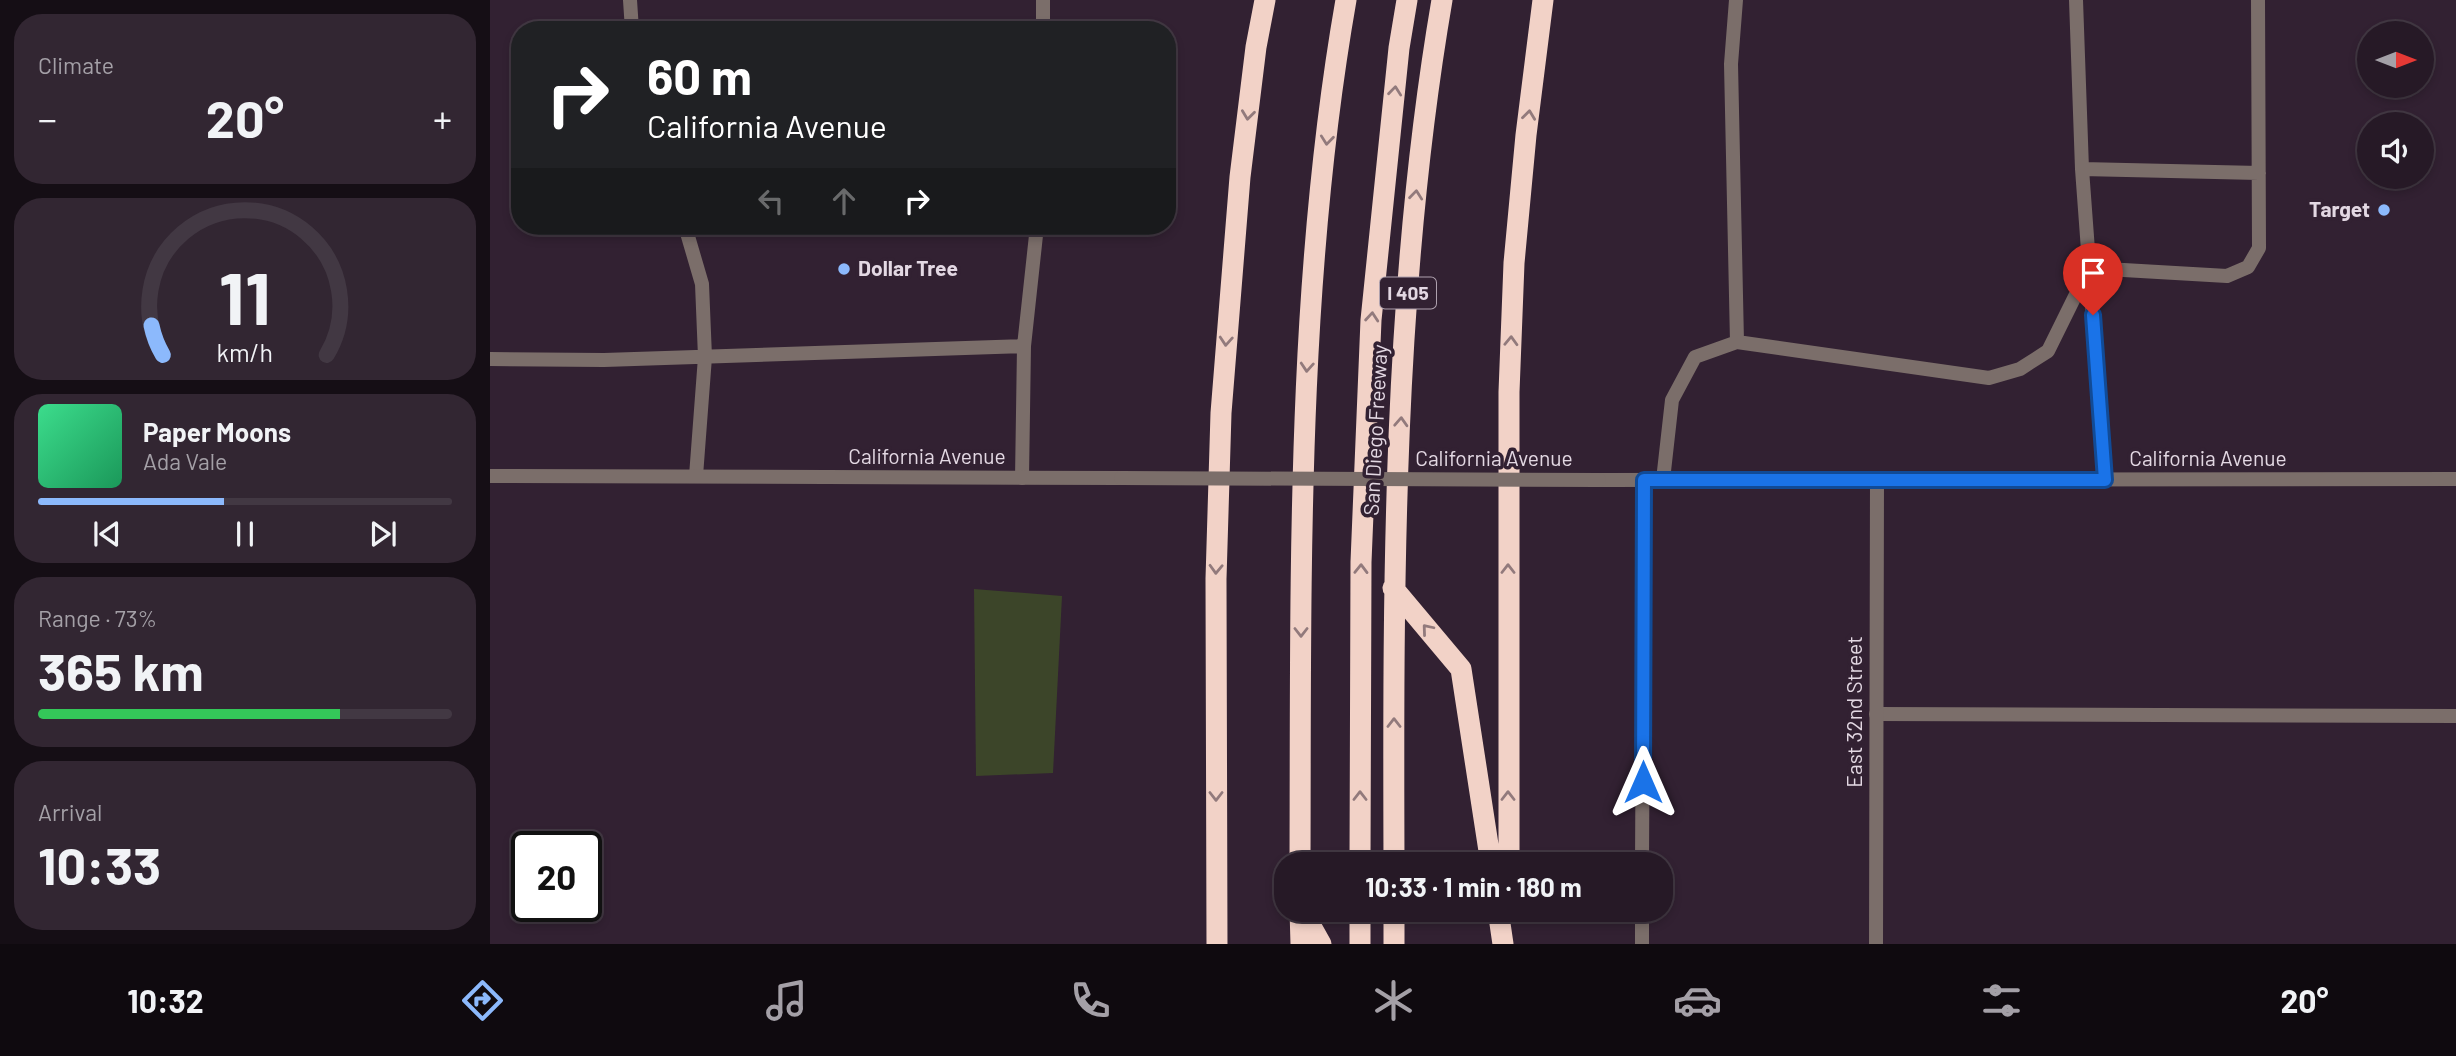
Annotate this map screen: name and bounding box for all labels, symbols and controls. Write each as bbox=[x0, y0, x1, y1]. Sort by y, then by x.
north arrow bbox=[2357, 21, 2434, 98]
map controls bbox=[2357, 21, 2434, 189]
text: 60 m bbox=[647, 46, 752, 105]
icon: right bbox=[532, 49, 623, 140]
text: Climate bbox=[38, 51, 114, 79]
one-way arrow bbox=[1387, 85, 1402, 96]
text: 20° bbox=[206, 86, 284, 148]
text: − bbox=[38, 95, 57, 141]
text: + bbox=[433, 95, 452, 141]
text: California Avenue bbox=[647, 106, 887, 144]
one-way arrow bbox=[1240, 109, 1255, 121]
one-way arrow bbox=[1521, 109, 1536, 120]
button: sound bbox=[2357, 112, 2434, 189]
one-way arrow bbox=[1319, 135, 1334, 146]
icon: left bbox=[752, 182, 790, 220]
icon: ahead bbox=[825, 182, 863, 220]
icon: right bbox=[898, 182, 936, 220]
one-way arrow bbox=[1408, 190, 1423, 201]
place label: Target bbox=[2309, 196, 2370, 221]
marker: Target bbox=[2376, 202, 2392, 218]
pin bbox=[2063, 243, 2123, 315]
text: 11 bbox=[219, 252, 271, 340]
icon: arrive bbox=[2074, 254, 2112, 292]
place label: Dollar Tree bbox=[858, 255, 958, 280]
marker: Dollar Tree bbox=[836, 261, 852, 277]
road number: I 405 bbox=[1380, 278, 1436, 308]
one-way arrow bbox=[1364, 311, 1379, 322]
text: km/h bbox=[217, 336, 273, 366]
one-way arrow bbox=[1219, 336, 1234, 347]
one-way arrow bbox=[1503, 336, 1518, 347]
street label: San Diego Freeway bbox=[1358, 343, 1391, 516]
one-way arrow bbox=[1300, 362, 1315, 373]
text: Paper Moons bbox=[143, 416, 291, 447]
one-way arrow bbox=[1393, 417, 1408, 428]
street label: California Avenue bbox=[848, 443, 1006, 468]
street label: California Avenue bbox=[1415, 445, 1573, 470]
street label: California Avenue bbox=[2129, 445, 2287, 470]
text: Ada Vale bbox=[143, 447, 227, 475]
icon: previous bbox=[88, 515, 126, 553]
icon: pause bbox=[226, 515, 264, 553]
icon: next bbox=[364, 515, 402, 553]
one-way arrow bbox=[1354, 563, 1369, 574]
one-way arrow bbox=[1500, 563, 1516, 574]
one-way arrow bbox=[1208, 564, 1224, 574]
text: Range · 73% bbox=[38, 604, 157, 632]
one-way arrow bbox=[1423, 624, 1435, 637]
one-way arrow bbox=[1293, 627, 1309, 638]
street label: East 32nd Street bbox=[1841, 636, 1866, 788]
text: 365 km bbox=[38, 639, 204, 701]
one-way arrow bbox=[1386, 717, 1402, 728]
position arrow bbox=[1606, 745, 1680, 819]
one-way arrow bbox=[1352, 790, 1368, 801]
one-way arrow bbox=[1208, 791, 1224, 802]
one-way arrow bbox=[1500, 791, 1516, 801]
text: Arrival bbox=[38, 798, 102, 826]
speed limit sign: 20 bbox=[511, 831, 602, 922]
text: 10:33 bbox=[38, 833, 161, 895]
text: 10:33 · 1 min · 180 m bbox=[1365, 871, 1582, 902]
icon: directions bbox=[458, 976, 507, 1025]
icon: music bbox=[762, 976, 811, 1025]
icon: phone bbox=[1066, 976, 1115, 1025]
icon: climate bbox=[1369, 976, 1418, 1025]
icon: car bbox=[1673, 976, 1722, 1025]
icon: filters bbox=[1977, 976, 2026, 1025]
text: 10:32 bbox=[127, 981, 204, 1019]
text: 20° bbox=[2280, 981, 2329, 1019]

